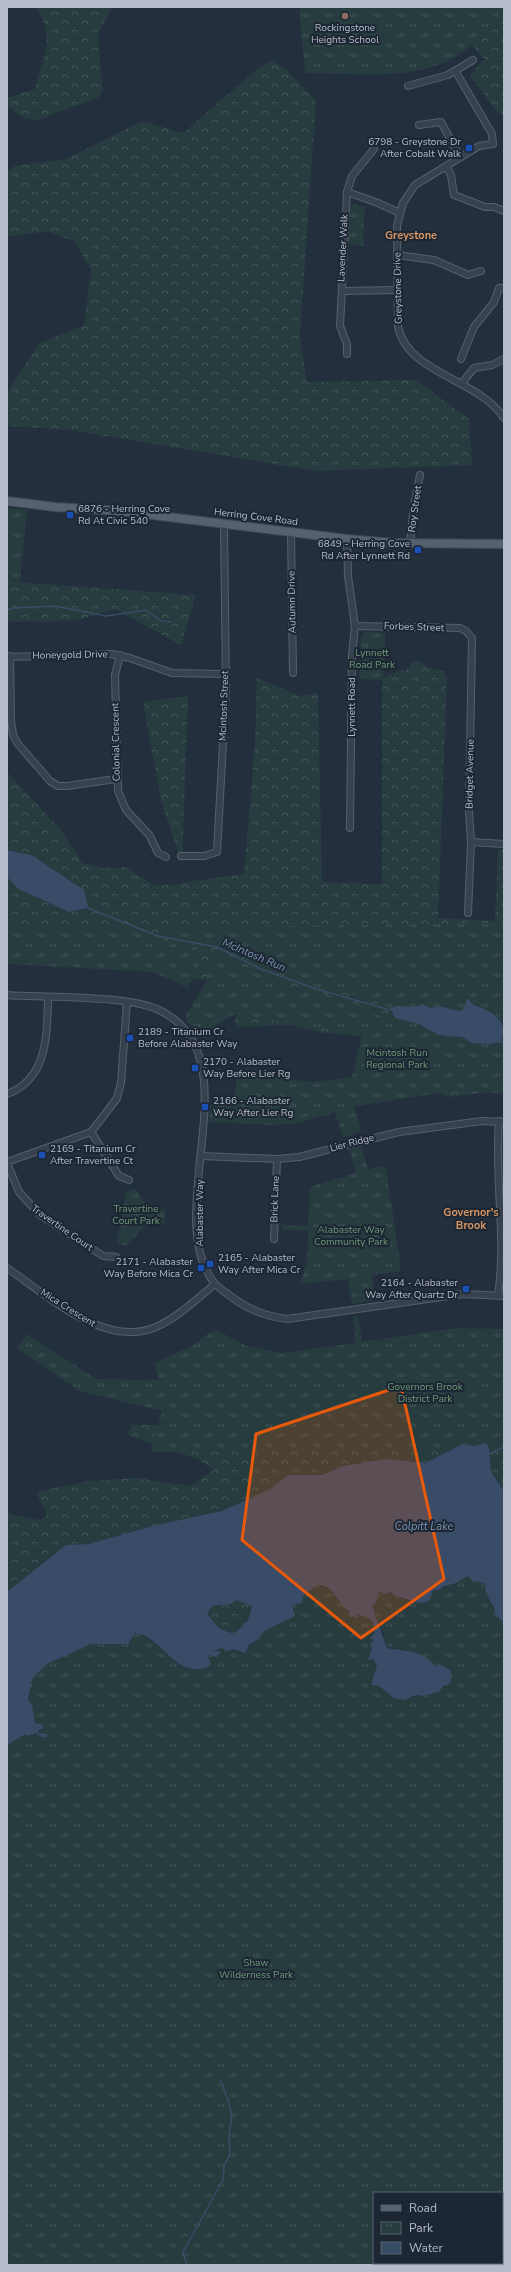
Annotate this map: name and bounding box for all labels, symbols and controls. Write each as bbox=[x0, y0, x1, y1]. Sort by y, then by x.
marker: Rockingstone Heights School bbox=[340, 11, 350, 21]
place label: Rockingstone Heights School bbox=[311, 21, 379, 47]
place label: 6798 - Greystone Dr After Cobalt Walk bbox=[368, 135, 462, 161]
marker: 6798 - Greystone Dr After Cobalt Walk bbox=[464, 143, 474, 153]
street label: Lavender Walk bbox=[334, 213, 352, 282]
district label: Greystone bbox=[385, 228, 437, 243]
street label: Greystone Drive bbox=[390, 252, 406, 324]
street label: Roy Street bbox=[405, 484, 425, 533]
place label: 6876 - Herring Cove Rd At Civic 540 bbox=[78, 502, 170, 528]
street label: Herring Cove Road bbox=[213, 505, 299, 529]
marker: 6876 - Herring Cove Rd At Civic 540 bbox=[65, 510, 75, 520]
place label: 6849 - Herring Cove Rd After Lynnett Rd bbox=[318, 537, 410, 563]
marker: 6849 - Herring Cove Rd After Lynnett Rd bbox=[413, 545, 423, 555]
street label: Autumn Drive bbox=[284, 571, 300, 633]
street label: Forbes Street bbox=[384, 619, 445, 635]
park label: Lynnett Road Park bbox=[349, 646, 396, 672]
street label: Honeygold Drive bbox=[32, 647, 108, 663]
street label: Mcintosh Street bbox=[216, 670, 232, 741]
street label: Lynnett Road bbox=[345, 677, 359, 737]
street label: Colonial Crescent bbox=[108, 702, 124, 781]
street label: Bridget Avenue bbox=[462, 739, 478, 809]
water label: McIntosh Run bbox=[220, 935, 288, 975]
place label: 2189 - Titanium Cr Before Alabaster Way bbox=[138, 1025, 238, 1051]
marker: 2189 - Titanium Cr Before Alabaster Way bbox=[125, 1033, 135, 1043]
park label: Mcintosh Run Regional Park bbox=[366, 1046, 429, 1072]
place label: 2170 - Alabaster Way Before Lier Rg bbox=[203, 1055, 290, 1081]
marker: 2170 - Alabaster Way Before Lier Rg bbox=[190, 1063, 200, 1073]
place label: 2166 - Alabaster Way After Lier Rg bbox=[213, 1094, 293, 1120]
marker: 2166 - Alabaster Way After Lier Rg bbox=[200, 1102, 210, 1112]
street label: Lier Ridge bbox=[328, 1130, 376, 1156]
place label: 2169 - Titanium Cr After Travertine Ct bbox=[50, 1142, 136, 1168]
marker: 2169 - Titanium Cr After Travertine Ct bbox=[37, 1150, 47, 1160]
street label: Brick Lane bbox=[267, 1175, 283, 1223]
street label: Alabaster Way bbox=[193, 1179, 207, 1247]
street label: Travertine Court bbox=[28, 1201, 96, 1255]
park label: Travertine Court Park bbox=[112, 1202, 161, 1228]
district label: Governor's Brook bbox=[443, 1205, 499, 1233]
park label: Alabaster Way Community Park bbox=[314, 1223, 389, 1249]
place label: 2165 - Alabaster Way After Mica Cr bbox=[218, 1251, 301, 1277]
place label: 2171 - Alabaster Way Before Mica Cr bbox=[104, 1255, 193, 1281]
marker: 2165 - Alabaster Way After Mica Cr bbox=[205, 1259, 215, 1269]
marker: 2171 - Alabaster Way Before Mica Cr bbox=[196, 1263, 206, 1273]
place label: 2164 - Alabaster Way After Quartz Dr bbox=[365, 1276, 458, 1302]
marker: 2164 - Alabaster Way After Quartz Dr bbox=[461, 1284, 471, 1294]
street label: Mica Crescent bbox=[38, 1285, 99, 1331]
park label: Governors Brook District Park bbox=[387, 1380, 464, 1406]
water label: Colpitt Lake bbox=[395, 1519, 454, 1534]
park label: Shaw Wilderness Park bbox=[219, 1956, 294, 1982]
legend bbox=[373, 2192, 503, 2264]
text: Road bbox=[409, 2200, 437, 2216]
text: Park bbox=[409, 2220, 434, 2236]
text: Water bbox=[409, 2240, 443, 2256]

